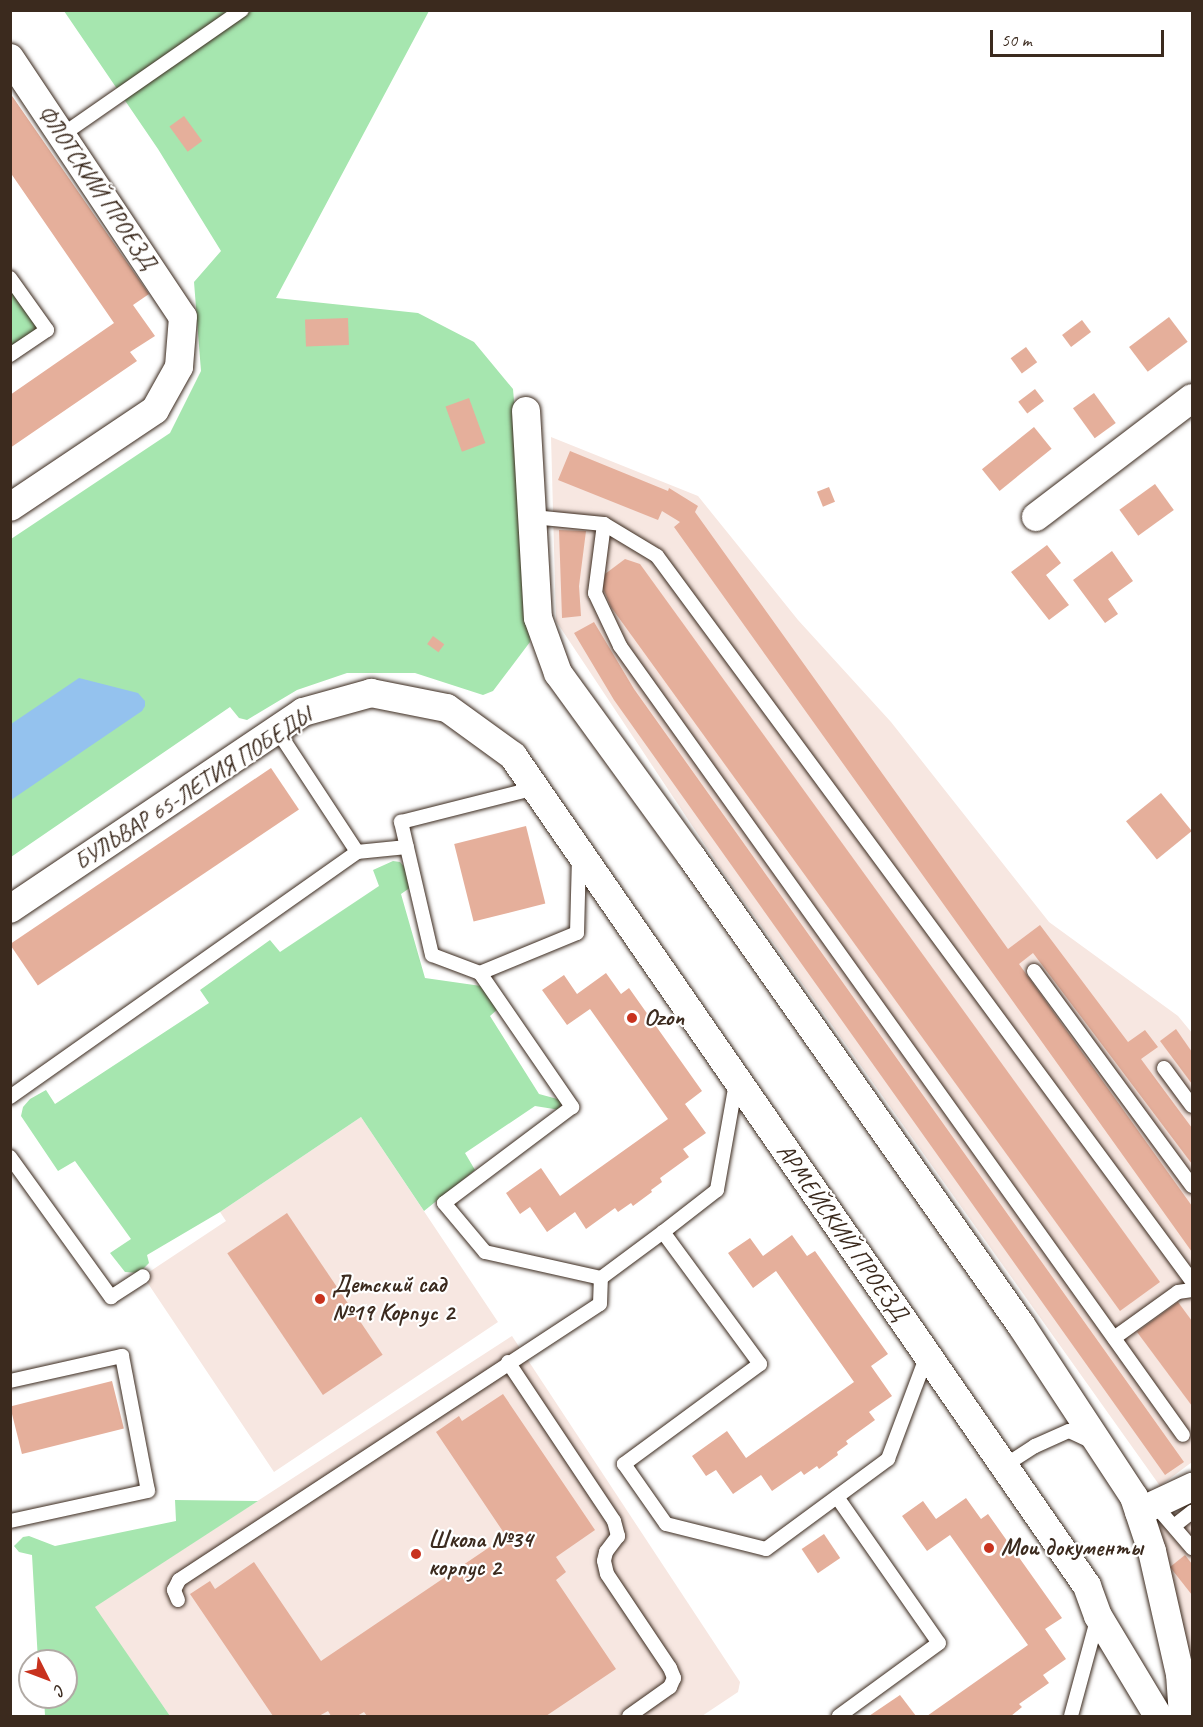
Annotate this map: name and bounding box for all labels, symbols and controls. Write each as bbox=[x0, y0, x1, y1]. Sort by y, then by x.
scale bar bbox=[993, 18, 1167, 56]
text: 50 m bbox=[1001, 29, 1032, 51]
street label: ФЛОТСКИЙ ПРОЕЗД bbox=[31, 99, 163, 275]
street label: БУЛЬВАР 65-ЛЕТИЯ ПОБЕДЫ bbox=[68, 701, 318, 877]
place label: Ozon bbox=[644, 1004, 684, 1032]
marker: Ozon bbox=[625, 1011, 639, 1025]
street label: АРМЕЙСКИЙ ПРОЕЗД bbox=[770, 1138, 914, 1326]
place label: Детский сад №19 Корпус 2 bbox=[332, 1271, 454, 1327]
marker: Детский сад №19 Корпус 2 bbox=[313, 1292, 327, 1306]
place label: Школа №34 корпус 2 bbox=[428, 1526, 532, 1582]
place label: Мои документы bbox=[1001, 1534, 1144, 1562]
marker: Мои документы bbox=[982, 1541, 996, 1555]
marker: Школа №34 корпус 2 bbox=[409, 1547, 423, 1561]
north arrow bbox=[18, 1649, 78, 1709]
text: С bbox=[50, 1680, 70, 1699]

